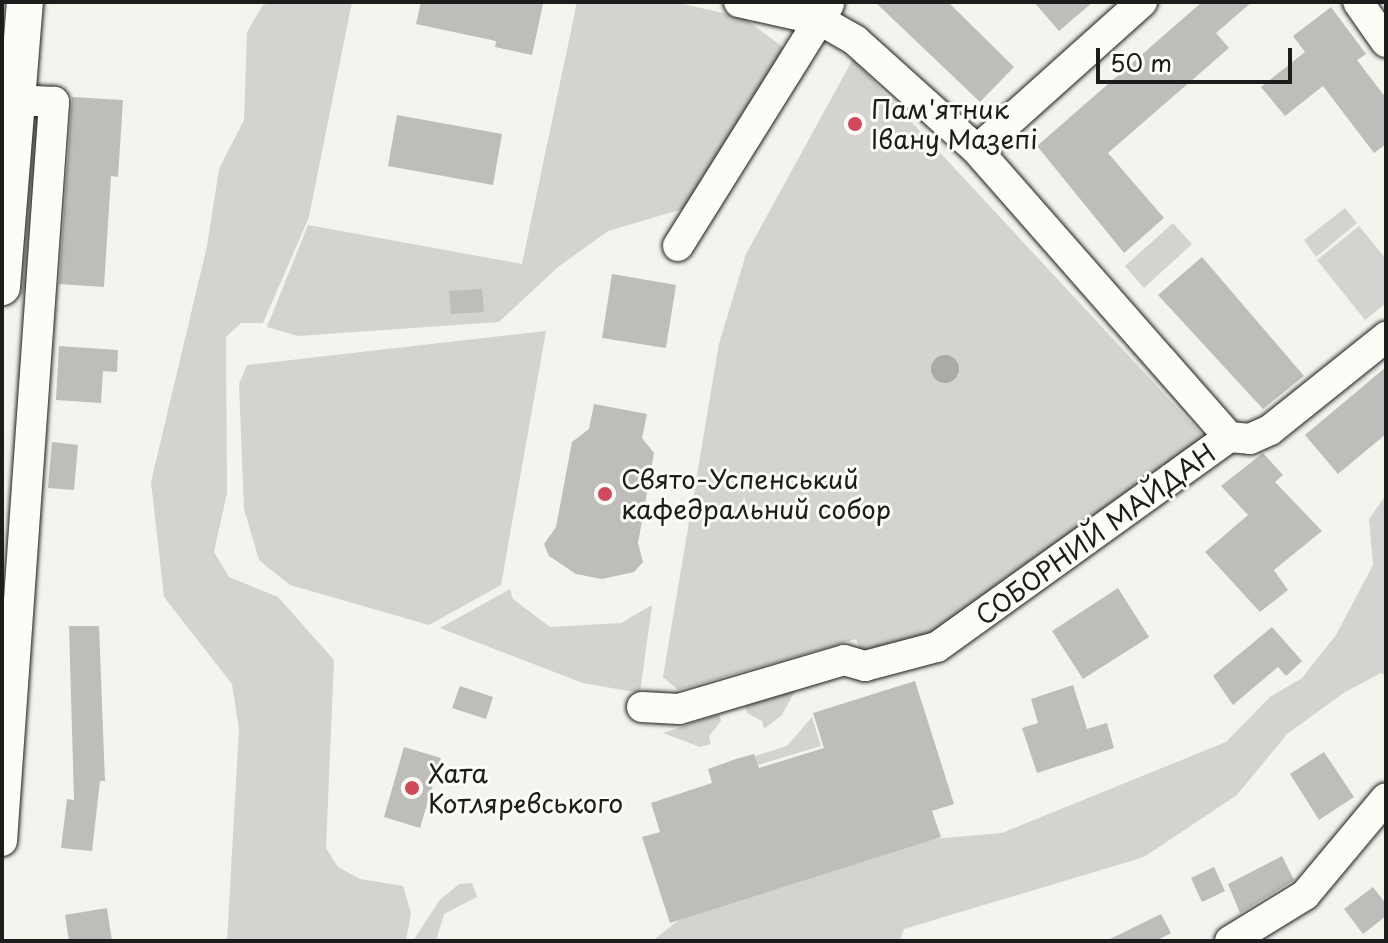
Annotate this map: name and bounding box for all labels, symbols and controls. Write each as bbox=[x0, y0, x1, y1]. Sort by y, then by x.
scale bar bbox=[1100, 32, 1296, 82]
text: 50 m bbox=[1110, 44, 1172, 80]
place label: Пам'ятник Івану Мазепі bbox=[871, 93, 1040, 154]
marker: Пам'ятник Івану Мазепі bbox=[846, 115, 864, 133]
street label: СОБОРНИЙ МАЙДАН bbox=[969, 437, 1221, 631]
place label: Свято-Успенський кафедральний собор bbox=[621, 463, 892, 524]
marker: Свято-Успенський кафедральний собор bbox=[596, 485, 614, 503]
place label: Хата Котляревського bbox=[428, 757, 623, 818]
marker: Хата Котляревського bbox=[403, 779, 421, 797]

